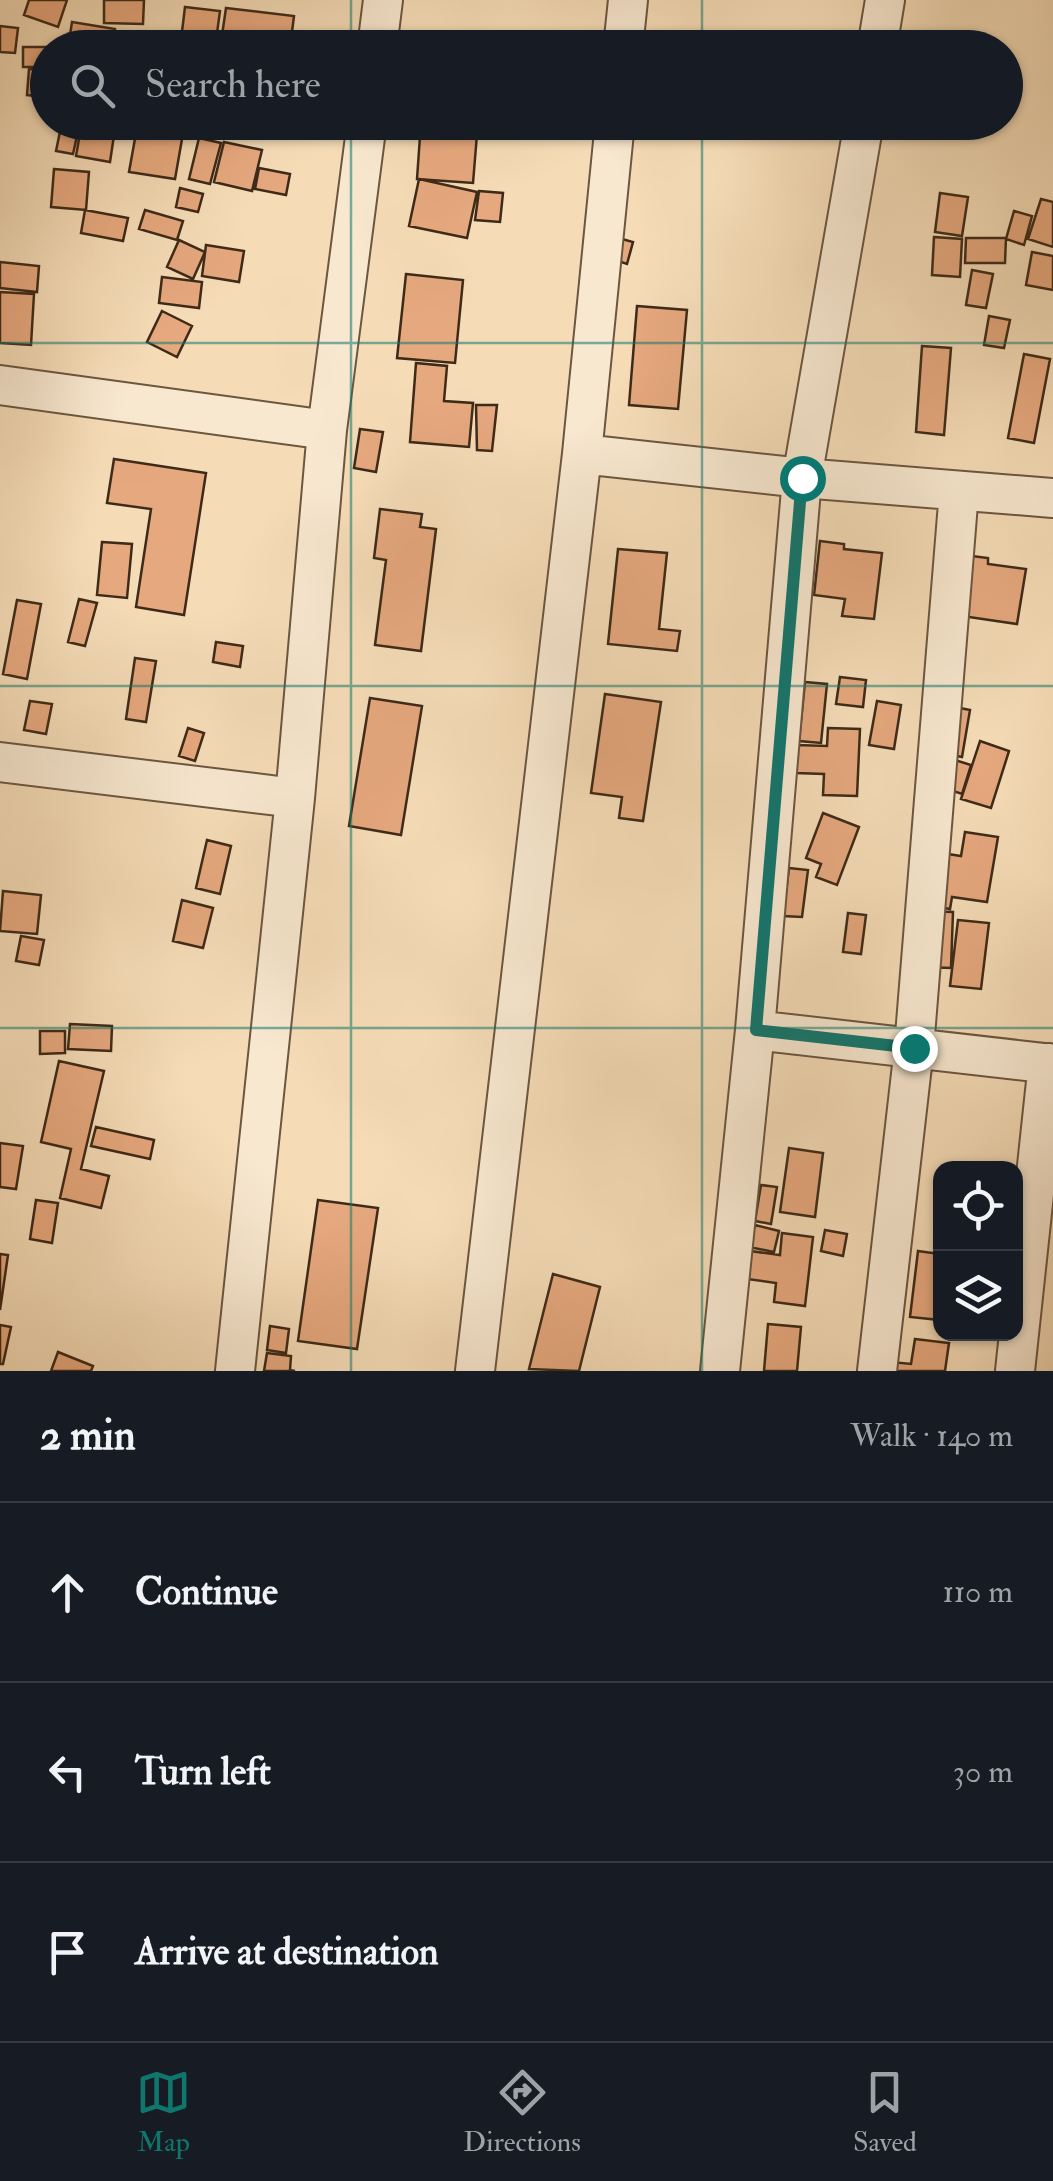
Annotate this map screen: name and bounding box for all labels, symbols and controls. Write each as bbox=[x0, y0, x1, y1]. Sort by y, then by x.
search box bbox=[30, 30, 1023, 140]
icon: search bbox=[65, 58, 120, 113]
text: Search here bbox=[145, 61, 321, 109]
route start bbox=[780, 456, 826, 502]
route end bbox=[892, 1026, 938, 1072]
map controls bbox=[933, 1161, 1023, 1341]
button: locate bbox=[933, 1161, 1023, 1251]
button: layers bbox=[933, 1251, 1023, 1341]
text: 2 min bbox=[40, 1410, 136, 1462]
text: Walk · 140 m bbox=[850, 1416, 1013, 1456]
icon: ahead bbox=[40, 1565, 95, 1620]
text: Continue bbox=[135, 1568, 278, 1616]
text: 110 m bbox=[942, 1572, 1013, 1612]
icon: left bbox=[40, 1745, 95, 1800]
text: Turn left bbox=[135, 1748, 271, 1796]
text: 30 m bbox=[953, 1752, 1013, 1792]
icon: arrive bbox=[40, 1925, 95, 1980]
text: Arrive at destination bbox=[135, 1928, 439, 1976]
tab: Map bbox=[136, 2065, 191, 2160]
tab: Directions bbox=[463, 2065, 581, 2160]
tab: Saved bbox=[853, 2065, 917, 2160]

